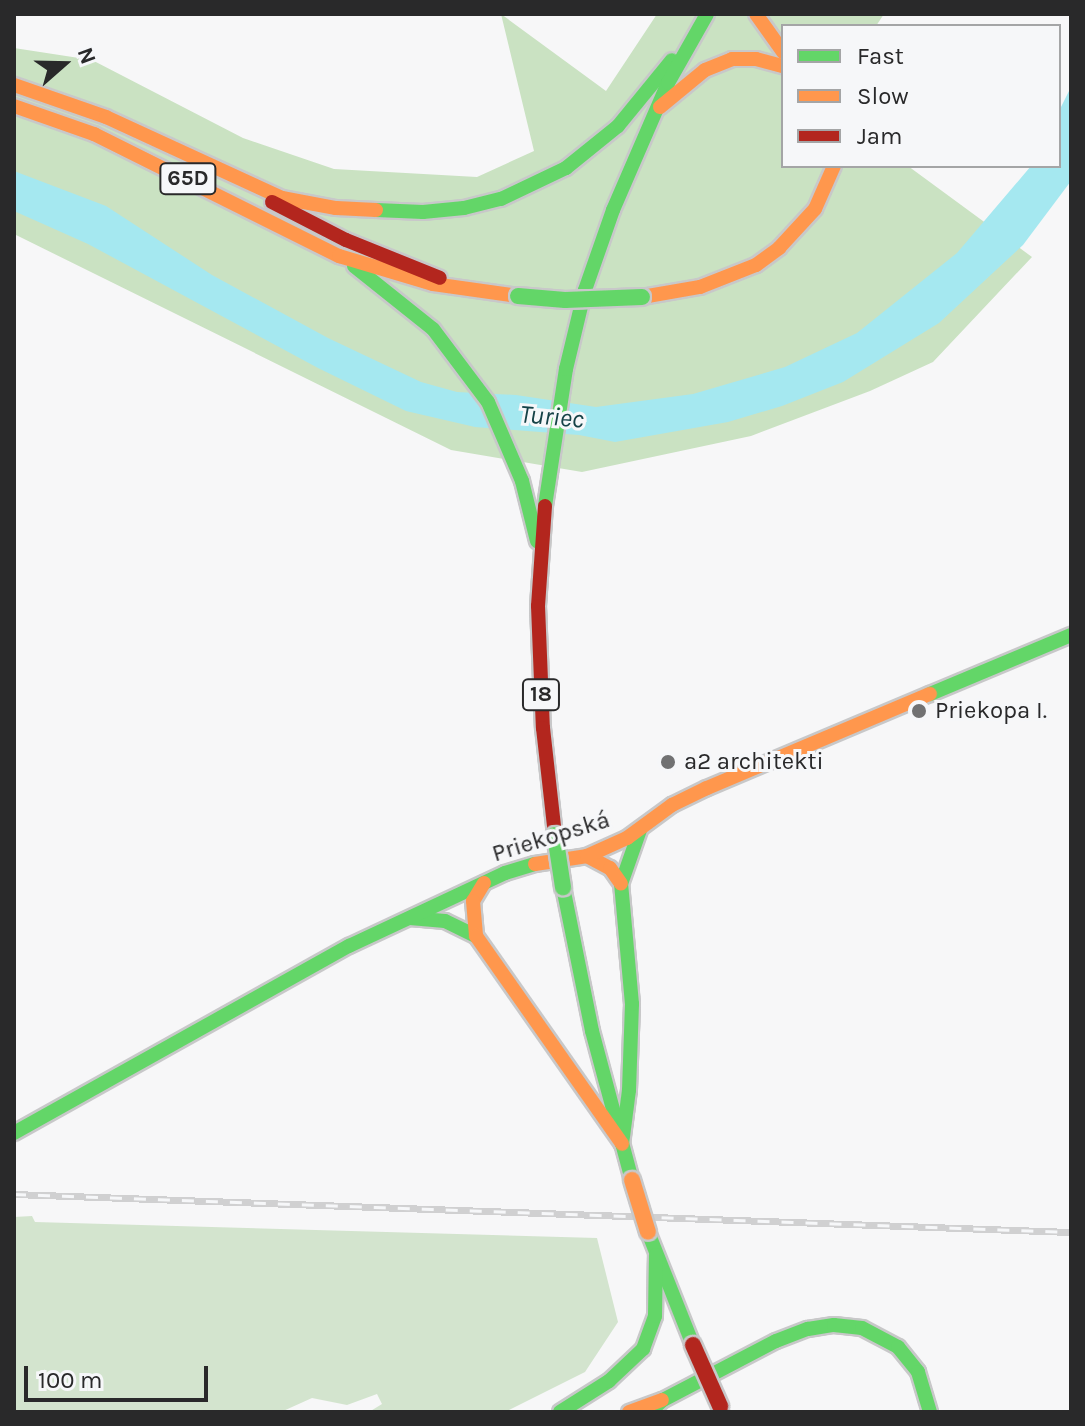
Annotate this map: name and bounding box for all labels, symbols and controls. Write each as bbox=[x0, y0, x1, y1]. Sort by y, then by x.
north arrow bbox=[24, 24, 104, 104]
legend bbox=[781, 24, 1061, 168]
text: Fast bbox=[857, 42, 904, 70]
text: N bbox=[72, 44, 101, 68]
text: Slow bbox=[857, 82, 909, 110]
text: Jam bbox=[857, 122, 902, 150]
road number: 65D bbox=[158, 161, 218, 197]
water label: Turiec bbox=[519, 399, 585, 435]
road number: 18 bbox=[521, 677, 561, 713]
place label: Priekopa I. bbox=[935, 697, 1047, 725]
marker: Priekopa I. bbox=[910, 702, 928, 720]
place label: a2 architekti bbox=[684, 748, 824, 776]
marker: a2 architekti bbox=[659, 753, 677, 771]
street label: Priekopská bbox=[489, 805, 613, 869]
scale bar bbox=[28, 1350, 212, 1400]
text: 100 m bbox=[38, 1366, 103, 1394]

